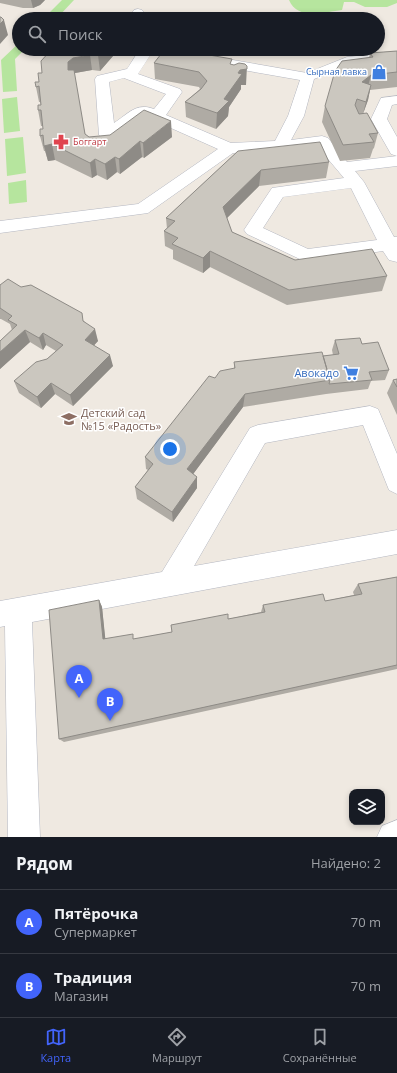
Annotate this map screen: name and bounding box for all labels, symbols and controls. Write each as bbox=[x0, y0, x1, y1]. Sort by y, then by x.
search box bbox=[12, 12, 385, 56]
icon: search bbox=[26, 23, 48, 45]
text: Поиск bbox=[58, 24, 102, 44]
shop icon: Сырная лавка bbox=[370, 63, 388, 81]
place label: Сырная лавка bbox=[306, 65, 367, 78]
pharmacy icon: Боггарт bbox=[52, 133, 70, 151]
place label: Боггарт bbox=[73, 135, 107, 148]
supermarket icon: Авокадо bbox=[342, 364, 360, 382]
place label: Авокадо bbox=[294, 365, 339, 380]
place label: Детский сад №15 «Радость» bbox=[81, 405, 162, 433]
school or university icon: Детский сад №15 «Радость» bbox=[60, 410, 78, 428]
your location bbox=[160, 439, 180, 459]
pin: A bbox=[66, 665, 92, 698]
pin: B bbox=[97, 688, 123, 721]
map controls bbox=[349, 789, 385, 825]
button: layers bbox=[349, 789, 385, 825]
text: Рядом bbox=[16, 852, 73, 875]
text: Найдено: 2 bbox=[311, 854, 381, 872]
text: Пятёрочка bbox=[54, 903, 138, 923]
text: A bbox=[25, 913, 33, 931]
text: 70 m bbox=[351, 913, 381, 931]
text: Супермаркет bbox=[54, 923, 137, 941]
text: Традиция bbox=[54, 967, 132, 987]
text: B bbox=[25, 977, 33, 995]
text: 70 m bbox=[351, 977, 381, 995]
text: Магазин bbox=[54, 987, 109, 1005]
tab: Карта bbox=[40, 1026, 71, 1065]
tab: Маршрут bbox=[152, 1026, 202, 1065]
tab: Сохранённые bbox=[283, 1026, 357, 1065]

